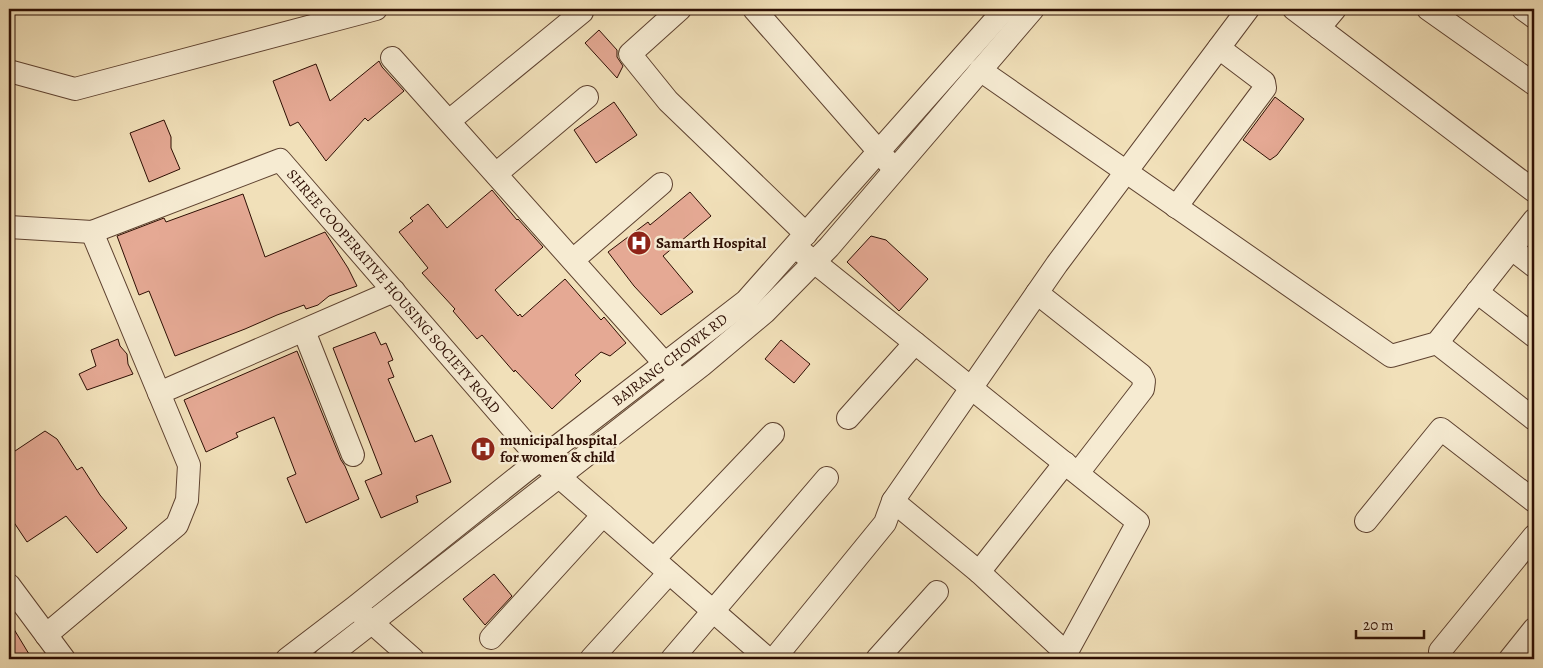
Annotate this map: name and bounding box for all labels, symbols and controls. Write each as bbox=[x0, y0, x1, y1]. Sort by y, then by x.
street label: SHREE COOPERATIVE HOUSING SOCIETY ROAD bbox=[282, 165, 505, 418]
hospital icon: Samarth Hospital bbox=[626, 230, 652, 256]
place label: Samarth Hospital bbox=[656, 233, 766, 253]
street label: BAJRANG CHOWK RD bbox=[608, 309, 732, 411]
place label: municipal hospital for women & child bbox=[500, 430, 617, 467]
hospital icon: municipal hospital for women & child bbox=[470, 436, 496, 462]
scale bar bbox=[1356, 608, 1423, 640]
text: 20 m bbox=[1363, 615, 1394, 635]

